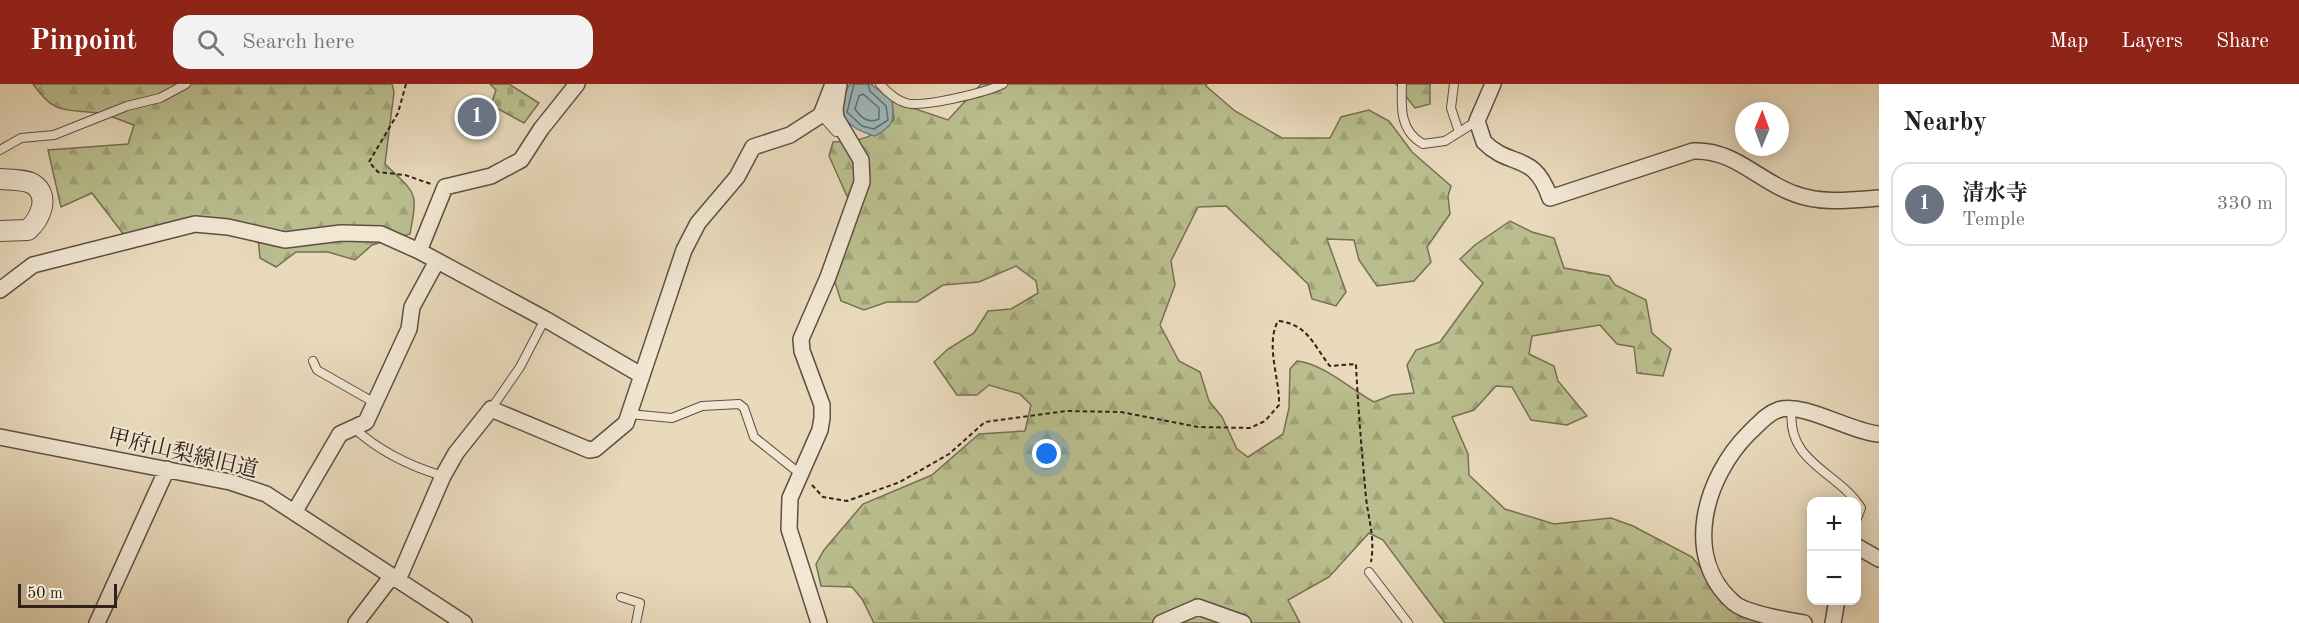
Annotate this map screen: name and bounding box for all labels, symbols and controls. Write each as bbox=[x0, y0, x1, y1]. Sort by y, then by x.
search box bbox=[173, 15, 593, 69]
icon: search bbox=[194, 26, 227, 59]
text: Pinpoint bbox=[30, 28, 137, 56]
text: Search here bbox=[242, 31, 355, 53]
text: Map bbox=[2049, 31, 2088, 52]
text: Layers bbox=[2121, 31, 2183, 52]
text: Share bbox=[2216, 31, 2269, 52]
pin: 1 bbox=[458, 94, 496, 140]
north arrow bbox=[1735, 102, 1789, 156]
text: Nearby bbox=[1903, 110, 1987, 136]
text: 清水寺 bbox=[1962, 183, 2028, 205]
text: 1 bbox=[1919, 194, 1930, 214]
text: 330 m bbox=[2217, 194, 2273, 214]
text: Temple bbox=[1962, 210, 2025, 230]
street label: 甲府山梨線旧道 bbox=[105, 424, 261, 482]
your location bbox=[1032, 439, 1061, 468]
map controls bbox=[1807, 497, 1861, 605]
button: + bbox=[1807, 497, 1861, 551]
button: − bbox=[1807, 551, 1861, 605]
scale bar bbox=[18, 581, 117, 608]
text: 50 m bbox=[27, 586, 63, 602]

